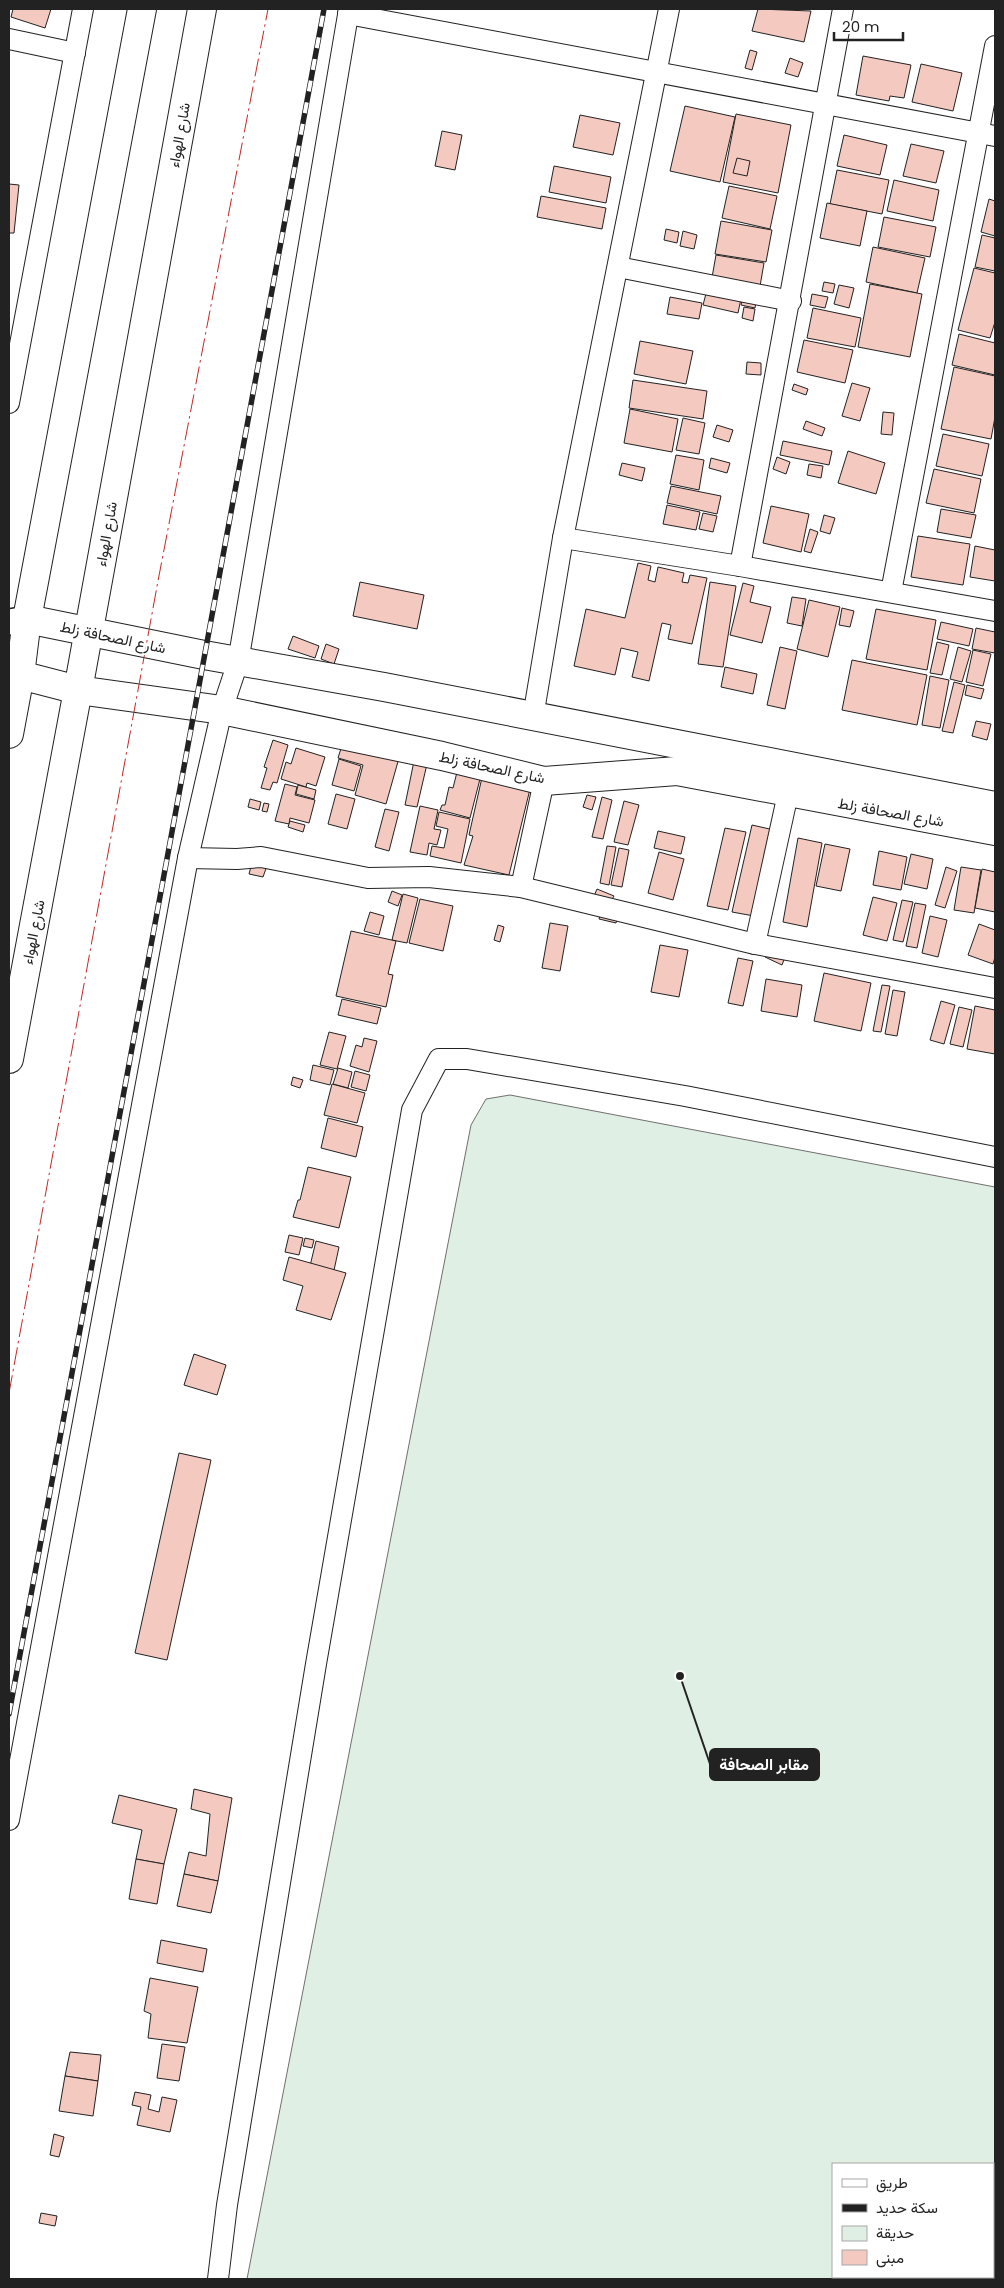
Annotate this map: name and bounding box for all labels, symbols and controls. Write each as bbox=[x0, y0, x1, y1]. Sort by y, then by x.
scale bar bbox=[834, 10, 903, 42]
text: 20 m bbox=[842, 16, 880, 37]
street label: شارع الهواء bbox=[163, 101, 196, 169]
street label: شارع الهواء bbox=[90, 500, 123, 568]
street label: شارع الصحافة زلط bbox=[58, 616, 168, 659]
street label: شارع الصحافة زلط bbox=[437, 746, 547, 789]
street label: شارع الصحافة زلط bbox=[836, 792, 946, 833]
street label: شارع الهواء bbox=[16, 898, 51, 966]
callout: مقابر الصحافة bbox=[710, 1749, 819, 1780]
text: مقابر الصحافة bbox=[719, 1753, 809, 1776]
legend bbox=[832, 2163, 994, 2278]
text: طريق bbox=[876, 2172, 908, 2193]
text: سكة حديد bbox=[876, 2197, 938, 2218]
text: حديقة bbox=[876, 2222, 914, 2243]
text: مبنى bbox=[876, 2247, 904, 2268]

